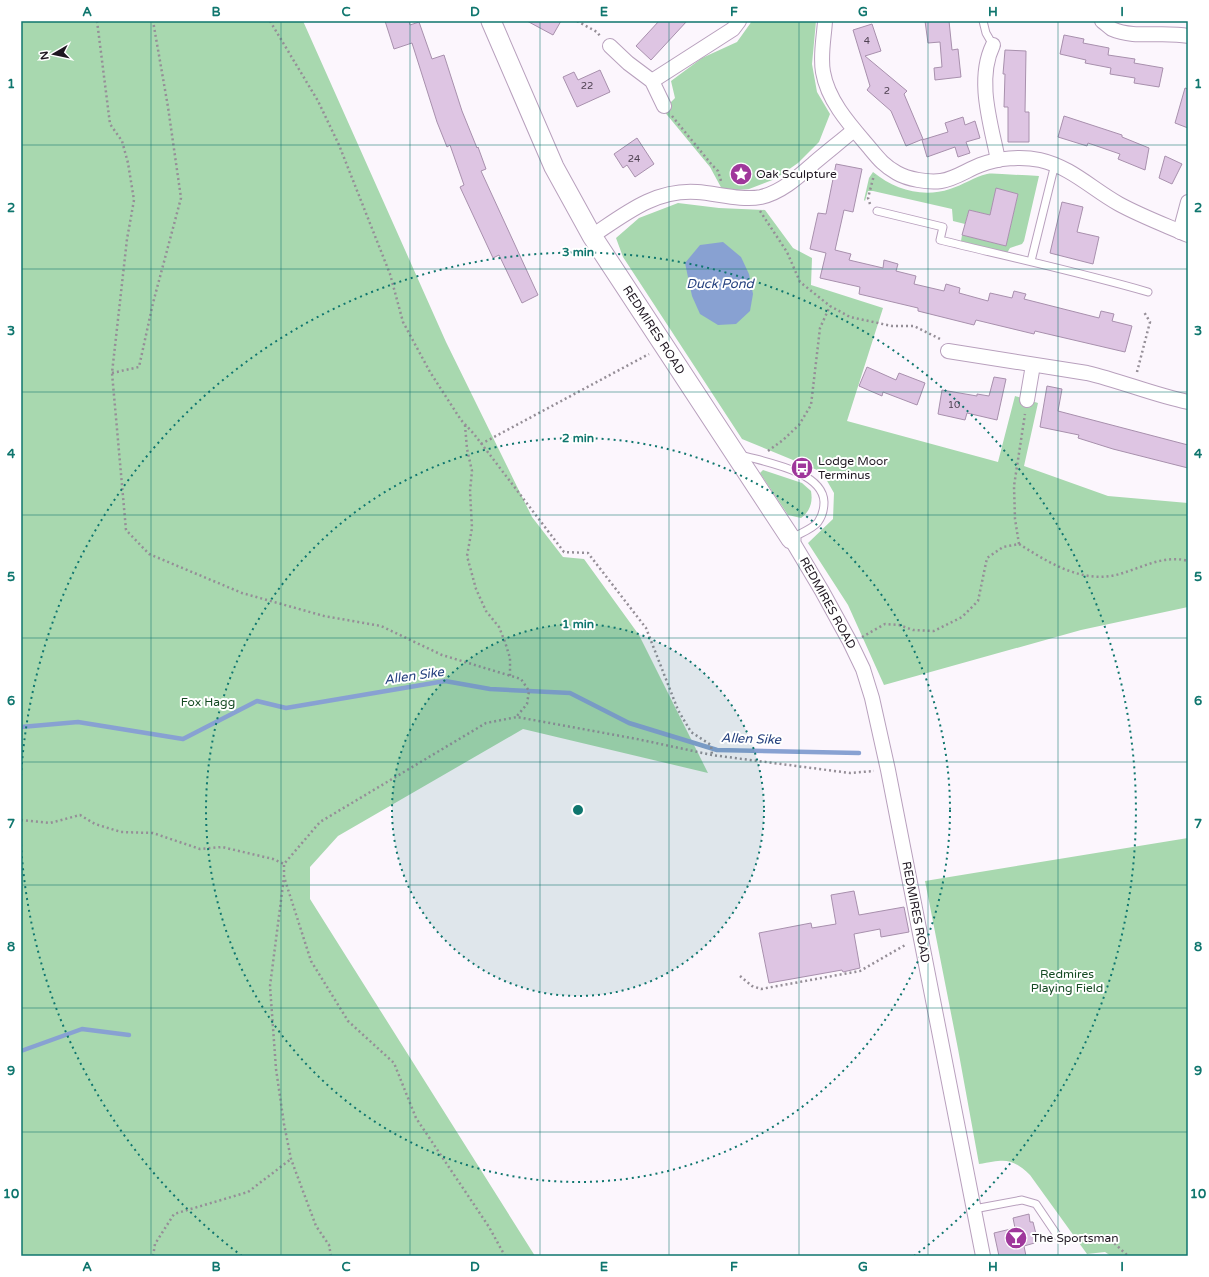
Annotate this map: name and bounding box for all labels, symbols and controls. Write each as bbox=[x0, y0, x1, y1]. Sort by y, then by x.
text: A bbox=[82, 4, 92, 20]
text: B bbox=[211, 4, 221, 20]
text: C bbox=[341, 4, 351, 20]
text: D bbox=[470, 4, 480, 20]
text: E bbox=[600, 4, 608, 20]
text: F bbox=[730, 4, 738, 20]
text: G bbox=[858, 4, 868, 20]
text: H bbox=[988, 4, 998, 20]
text: I bbox=[1120, 4, 1124, 20]
north arrow bbox=[34, 34, 74, 74]
house number: 4 bbox=[864, 35, 870, 47]
text: N bbox=[38, 50, 52, 61]
text: 1 bbox=[7, 76, 15, 92]
text: 1 bbox=[1194, 76, 1202, 92]
house number: 22 bbox=[581, 80, 593, 92]
house number: 2 bbox=[884, 85, 890, 97]
house number: 24 bbox=[628, 153, 640, 165]
place icon: Oak Sculpture bbox=[728, 161, 754, 187]
place label: Oak Sculpture bbox=[756, 167, 837, 181]
text: 2 bbox=[7, 200, 15, 216]
text: 2 bbox=[1194, 200, 1202, 216]
text: 3 min bbox=[562, 245, 594, 259]
water label: Duck Pond bbox=[686, 276, 756, 292]
street label: REDMIRES ROAD bbox=[620, 283, 688, 377]
text: 3 bbox=[7, 323, 15, 339]
text: 3 bbox=[1194, 323, 1202, 339]
house number: 10 bbox=[948, 399, 960, 411]
text: 2 min bbox=[562, 431, 594, 445]
text: 4 bbox=[7, 446, 16, 462]
text: 4 bbox=[1194, 446, 1203, 462]
place label: Lodge Moor Terminus bbox=[818, 454, 888, 482]
bus stop icon: Lodge Moor Terminus bbox=[789, 455, 815, 481]
street label: REDMIRES ROAD bbox=[797, 555, 859, 651]
text: 5 bbox=[7, 569, 15, 585]
text: 5 bbox=[1194, 569, 1202, 585]
text: 1 min bbox=[562, 617, 594, 631]
water label: Allen Sike bbox=[383, 664, 446, 688]
text: 6 bbox=[7, 693, 15, 709]
text: 6 bbox=[1194, 693, 1202, 709]
park label: Fox Hagg bbox=[181, 695, 235, 709]
water label: Allen Sike bbox=[721, 730, 782, 748]
centre of rings bbox=[571, 803, 585, 817]
text: 7 bbox=[7, 816, 15, 832]
text: 7 bbox=[1194, 816, 1202, 832]
street label: REDMIRES ROAD bbox=[899, 860, 933, 964]
text: 8 bbox=[7, 939, 15, 955]
text: 8 bbox=[1194, 939, 1202, 955]
park label: Redmires Playing Field bbox=[1031, 967, 1103, 995]
text: 9 bbox=[7, 1063, 15, 1079]
text: 9 bbox=[1194, 1063, 1202, 1079]
text: 10 bbox=[3, 1186, 19, 1202]
text: 10 bbox=[1190, 1186, 1206, 1202]
bar icon: The Sportsman bbox=[1003, 1225, 1029, 1251]
place label: The Sportsman bbox=[1032, 1231, 1119, 1245]
text: A bbox=[82, 1259, 92, 1275]
text: B bbox=[211, 1259, 221, 1275]
text: C bbox=[341, 1259, 351, 1275]
text: D bbox=[470, 1259, 480, 1275]
text: E bbox=[600, 1259, 608, 1275]
text: F bbox=[730, 1259, 738, 1275]
text: G bbox=[858, 1259, 868, 1275]
text: H bbox=[988, 1259, 998, 1275]
text: I bbox=[1120, 1259, 1124, 1275]

